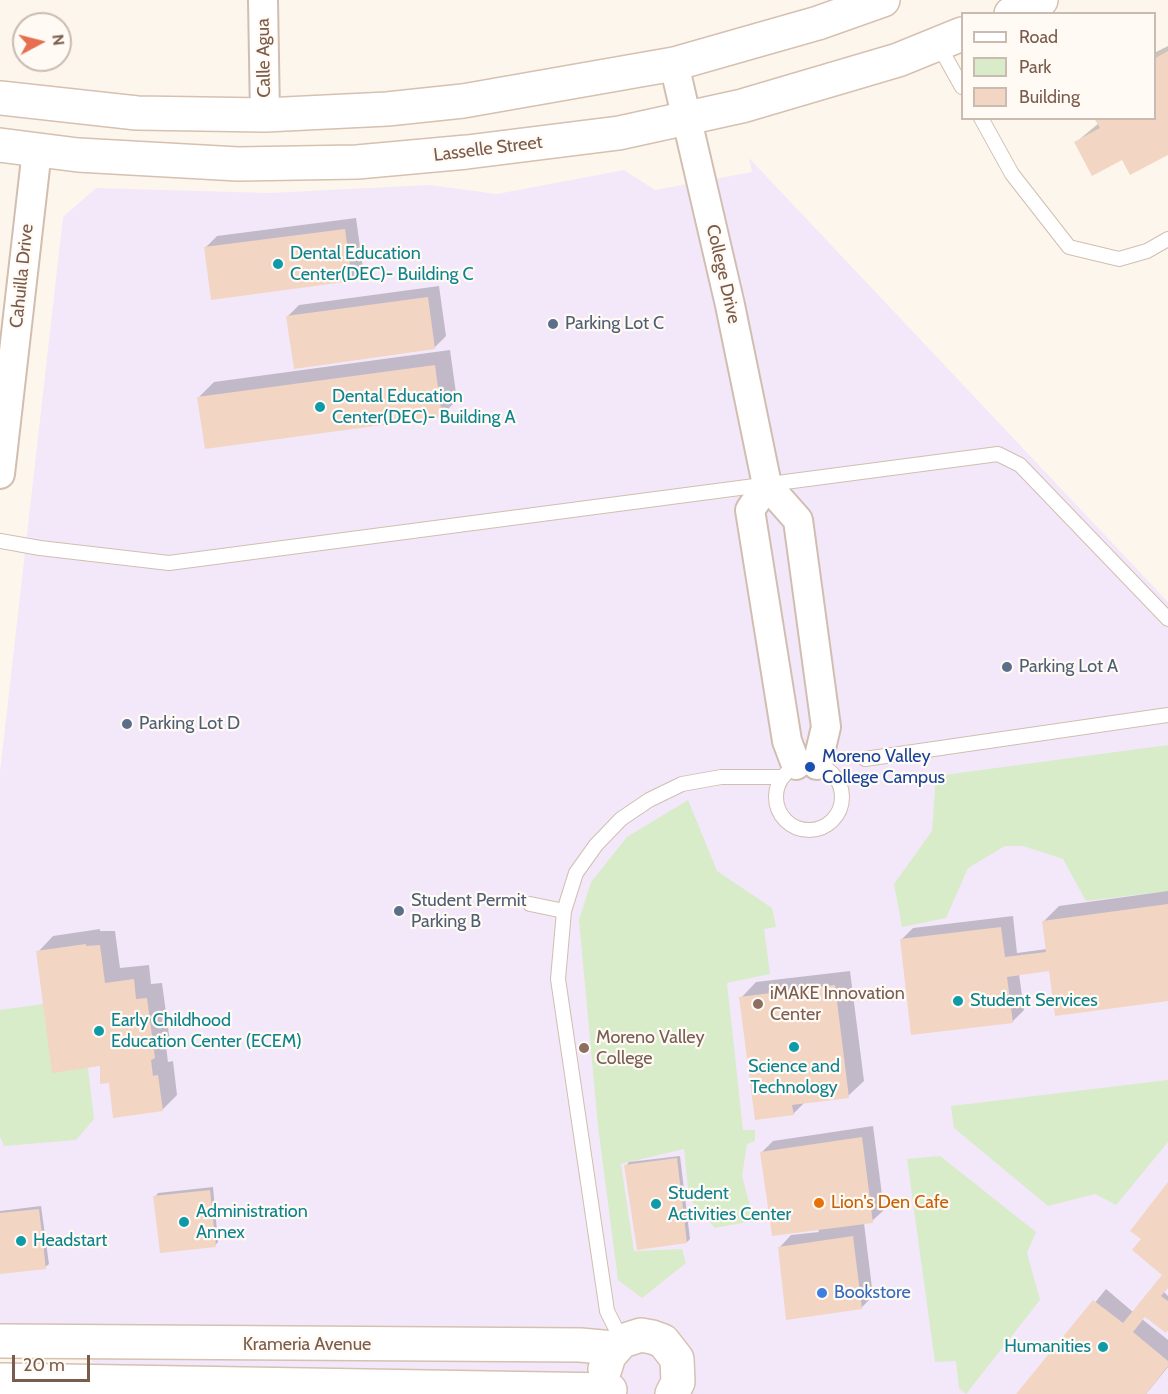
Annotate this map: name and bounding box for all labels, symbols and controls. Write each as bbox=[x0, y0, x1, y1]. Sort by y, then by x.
north arrow bbox=[12, 12, 72, 72]
legend bbox=[961, 12, 1156, 120]
street label: Calle Agua bbox=[253, 18, 275, 98]
text: Road bbox=[1019, 26, 1058, 48]
text: N bbox=[48, 33, 68, 47]
text: Park bbox=[1019, 56, 1051, 78]
text: Building bbox=[1019, 86, 1080, 108]
street label: Lasselle Street bbox=[432, 132, 544, 166]
street label: College Drive bbox=[701, 222, 745, 326]
street label: Cahuilla Drive bbox=[6, 223, 38, 329]
place label: Dental Education Center(DEC)- Building C bbox=[290, 243, 474, 286]
marker: Dental Education Center(DEC)- Building C bbox=[271, 257, 285, 271]
place label: Parking Lot C bbox=[565, 313, 664, 335]
marker: Parking Lot C bbox=[546, 317, 560, 331]
place label: Dental Education Center(DEC)- Building A bbox=[332, 386, 516, 428]
marker: Dental Education Center(DEC)- Building A bbox=[313, 400, 327, 414]
place label: Parking Lot A bbox=[1019, 656, 1118, 678]
marker: Parking Lot A bbox=[1000, 660, 1014, 674]
place label: Parking Lot D bbox=[139, 713, 240, 735]
marker: Parking Lot D bbox=[120, 717, 134, 731]
place label: Moreno Valley College Campus bbox=[822, 746, 945, 789]
marker: Moreno Valley College Campus bbox=[803, 760, 817, 774]
place label: Student Permit Parking B bbox=[411, 890, 527, 932]
marker: Student Permit Parking B bbox=[392, 904, 406, 918]
place label: iMAKE Innovation Center bbox=[770, 983, 905, 1026]
place label: Student Services bbox=[970, 990, 1098, 1012]
marker: Student Services bbox=[951, 994, 965, 1008]
marker: iMAKE Innovation Center bbox=[751, 997, 765, 1011]
place label: Early Childhood Education Center (ECEM) bbox=[111, 1010, 302, 1052]
marker: Early Childhood Education Center (ECEM) bbox=[92, 1024, 106, 1038]
place label: Moreno Valley College bbox=[596, 1027, 705, 1070]
marker: Science and Technology bbox=[787, 1040, 801, 1054]
marker: Moreno Valley College bbox=[577, 1041, 591, 1055]
place label: Science and Technology bbox=[748, 1056, 840, 1098]
place label: Student Activities Center bbox=[668, 1183, 791, 1226]
place label: Lion's Den Cafe bbox=[831, 1192, 949, 1214]
marker: Lion's Den Cafe bbox=[812, 1196, 826, 1210]
marker: Student Activities Center bbox=[649, 1197, 663, 1211]
place label: Administration Annex bbox=[196, 1201, 308, 1244]
marker: Administration Annex bbox=[177, 1215, 191, 1229]
place label: Headstart bbox=[33, 1230, 107, 1252]
marker: Headstart bbox=[14, 1234, 28, 1248]
place label: Bookstore bbox=[834, 1282, 911, 1304]
marker: Bookstore bbox=[815, 1286, 829, 1300]
street label: Krameria Avenue bbox=[243, 1334, 371, 1356]
place label: Humanities bbox=[1004, 1336, 1091, 1358]
marker: Humanities bbox=[1096, 1340, 1110, 1354]
scale bar bbox=[15, 1343, 93, 1381]
text: 20 m bbox=[23, 1354, 65, 1376]

